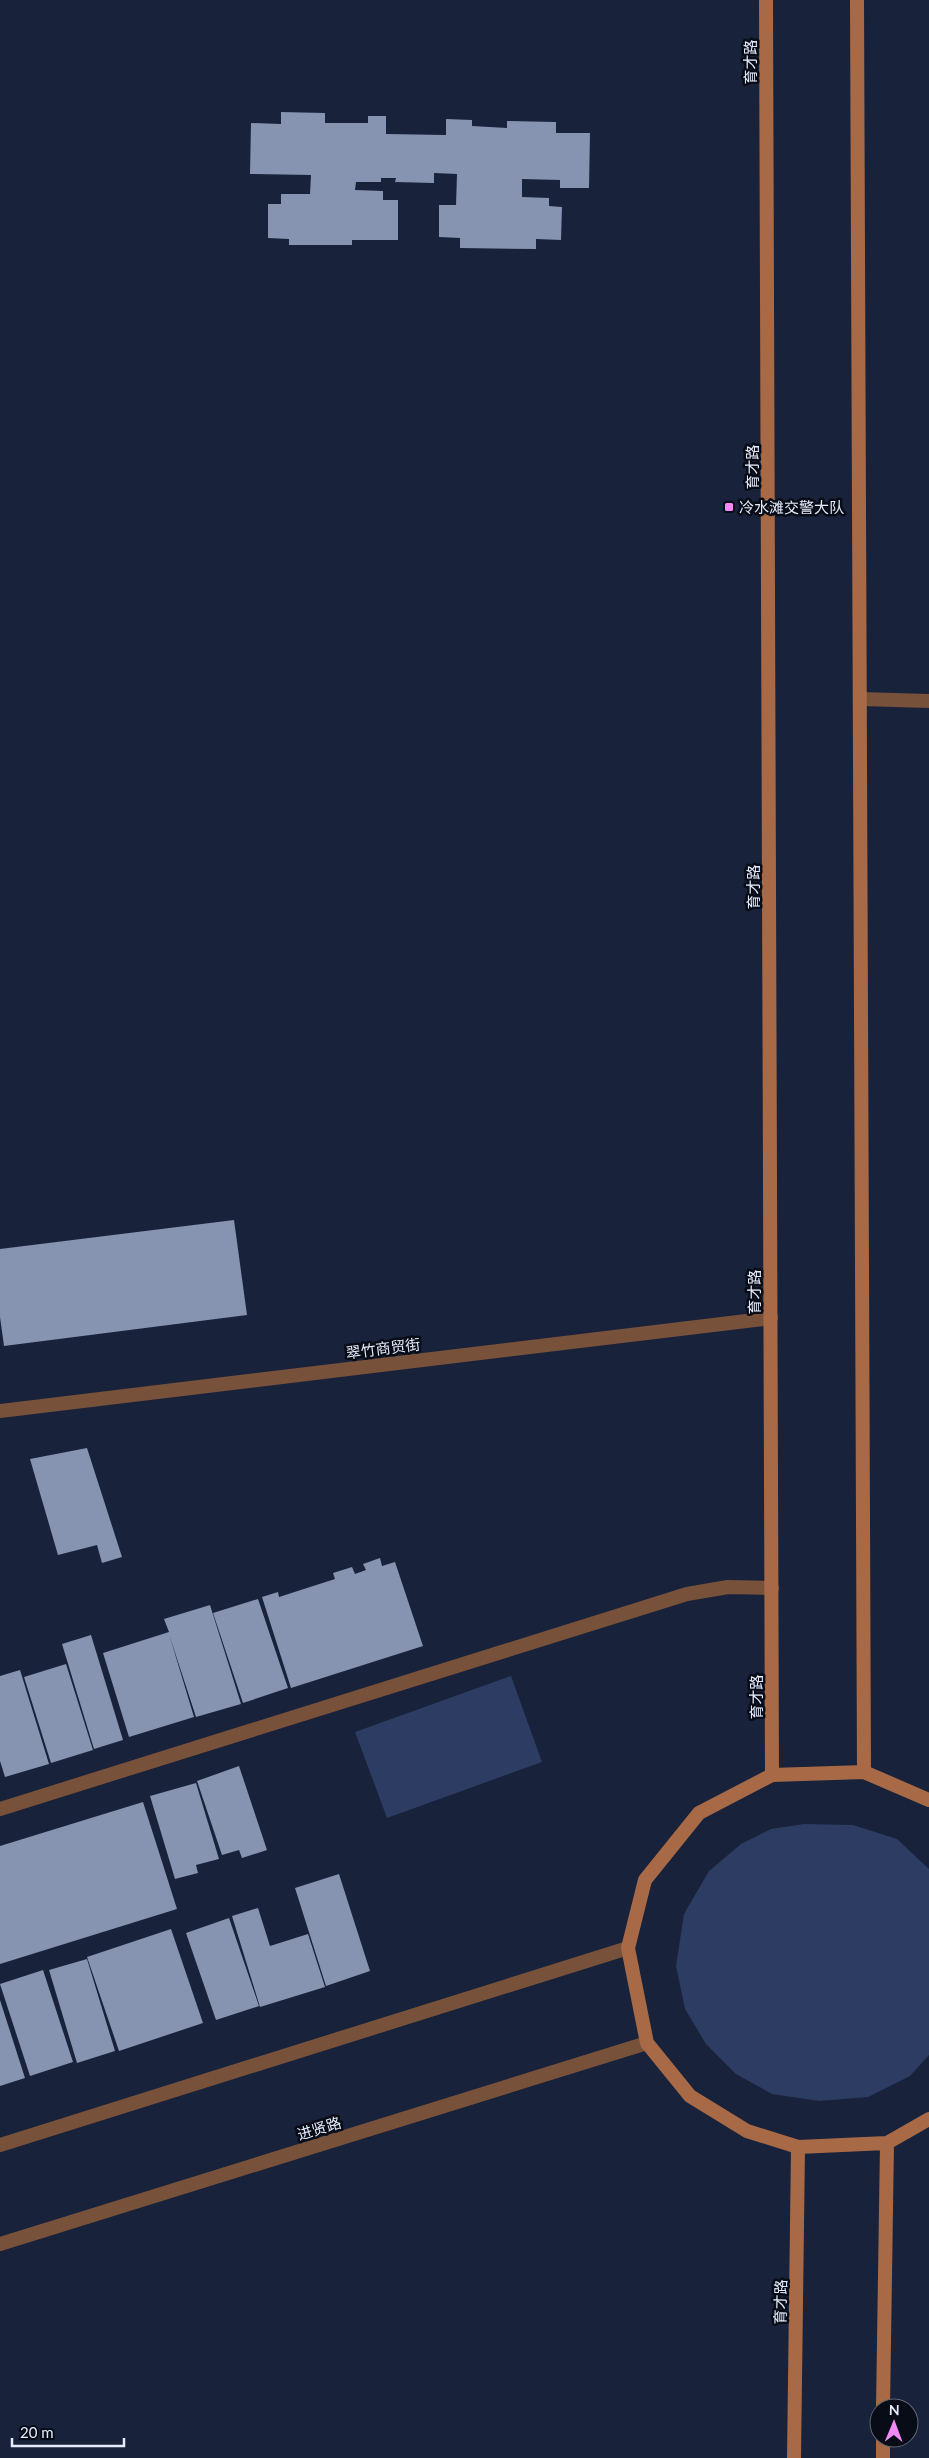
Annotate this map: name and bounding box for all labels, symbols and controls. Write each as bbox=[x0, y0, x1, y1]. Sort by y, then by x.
street label: 育才路 bbox=[741, 39, 759, 85]
street label: 育才路 bbox=[743, 444, 761, 490]
place label: 冷水滩交警大队 bbox=[739, 498, 844, 516]
marker: 冷水滩交警大队 bbox=[723, 501, 735, 513]
street label: 育才路 bbox=[744, 864, 762, 910]
street label: 育才路 bbox=[745, 1269, 763, 1315]
street label: 翠竹商贸街 bbox=[345, 1334, 421, 1362]
street label: 育才路 bbox=[747, 1674, 765, 1720]
street label: 进贤路 bbox=[295, 2113, 343, 2143]
street label: 育才路 bbox=[771, 2279, 789, 2325]
north arrow bbox=[869, 2398, 919, 2448]
text: N bbox=[889, 2401, 900, 2418]
scale bar bbox=[12, 2416, 125, 2448]
text: 20 m bbox=[20, 2423, 54, 2441]

